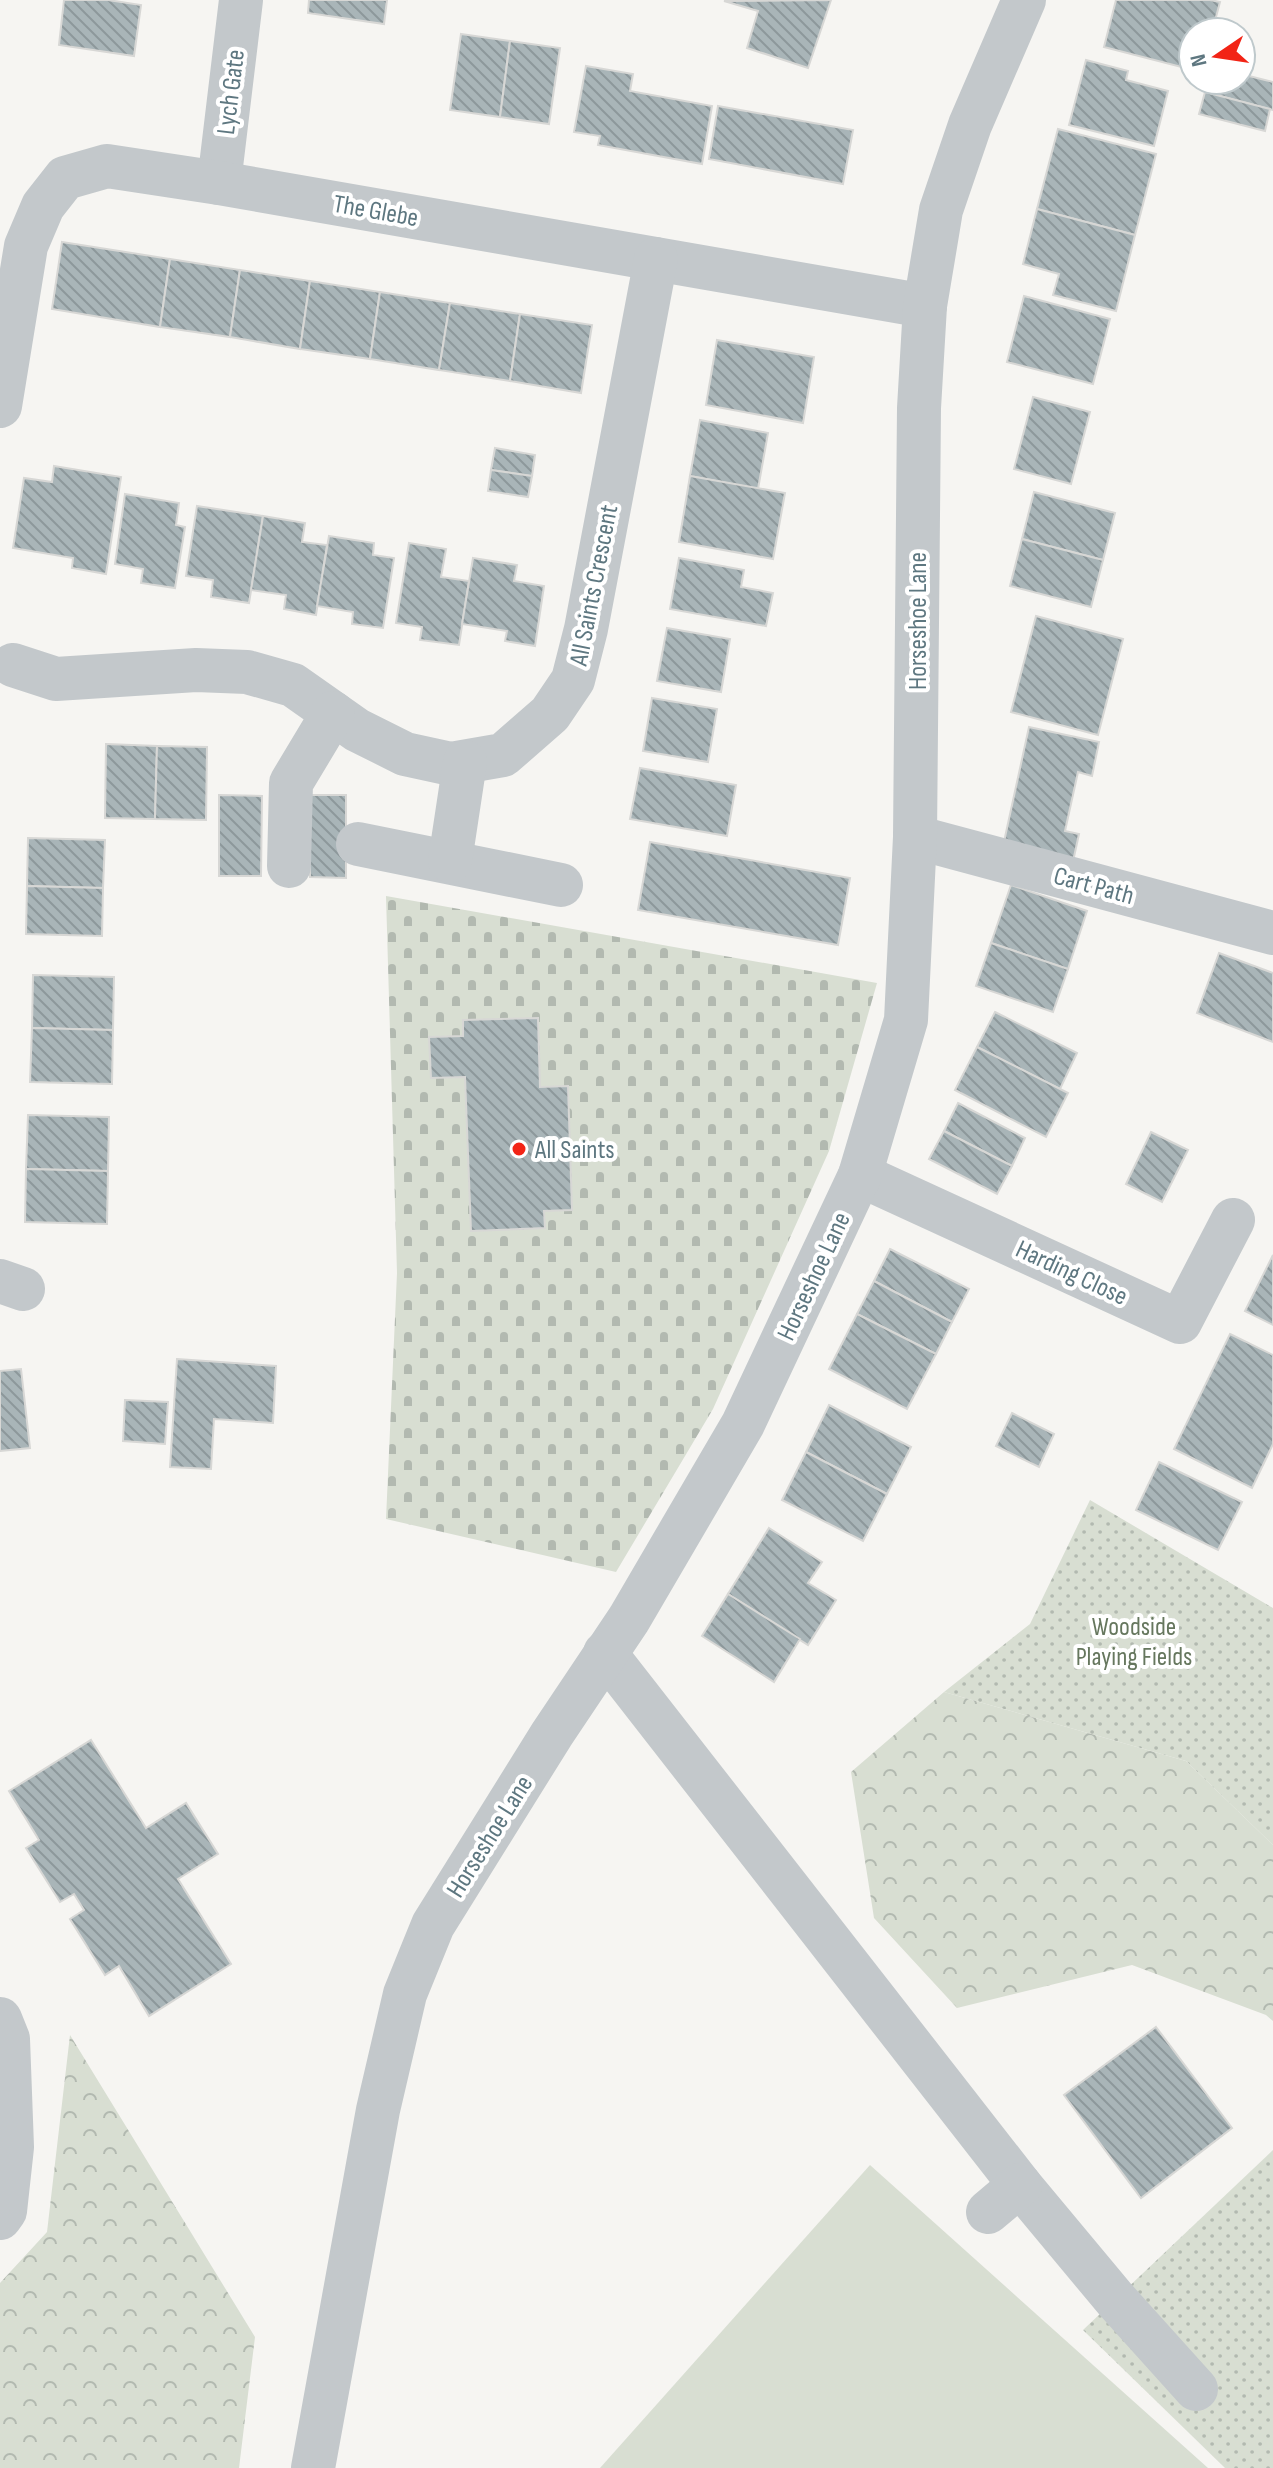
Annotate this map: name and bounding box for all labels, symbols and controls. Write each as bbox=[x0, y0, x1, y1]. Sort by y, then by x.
north arrow bbox=[1177, 16, 1257, 96]
street label: Lych Gate bbox=[211, 48, 252, 137]
text: N bbox=[1184, 51, 1213, 69]
street label: The Glebe bbox=[331, 189, 421, 234]
street label: All Saints Crescent bbox=[564, 502, 625, 669]
street label: Horseshoe Lane bbox=[903, 552, 934, 690]
street label: Cart Path bbox=[1050, 861, 1137, 912]
place label: All Saints bbox=[534, 1135, 615, 1166]
marker: All Saints bbox=[510, 1140, 528, 1158]
street label: Horseshoe Lane bbox=[771, 1208, 858, 1346]
street label: Harding Close bbox=[1011, 1234, 1132, 1313]
park label: Woodside Playing Fields bbox=[1076, 1612, 1192, 1673]
street label: Horseshoe Lane bbox=[441, 1770, 540, 1903]

